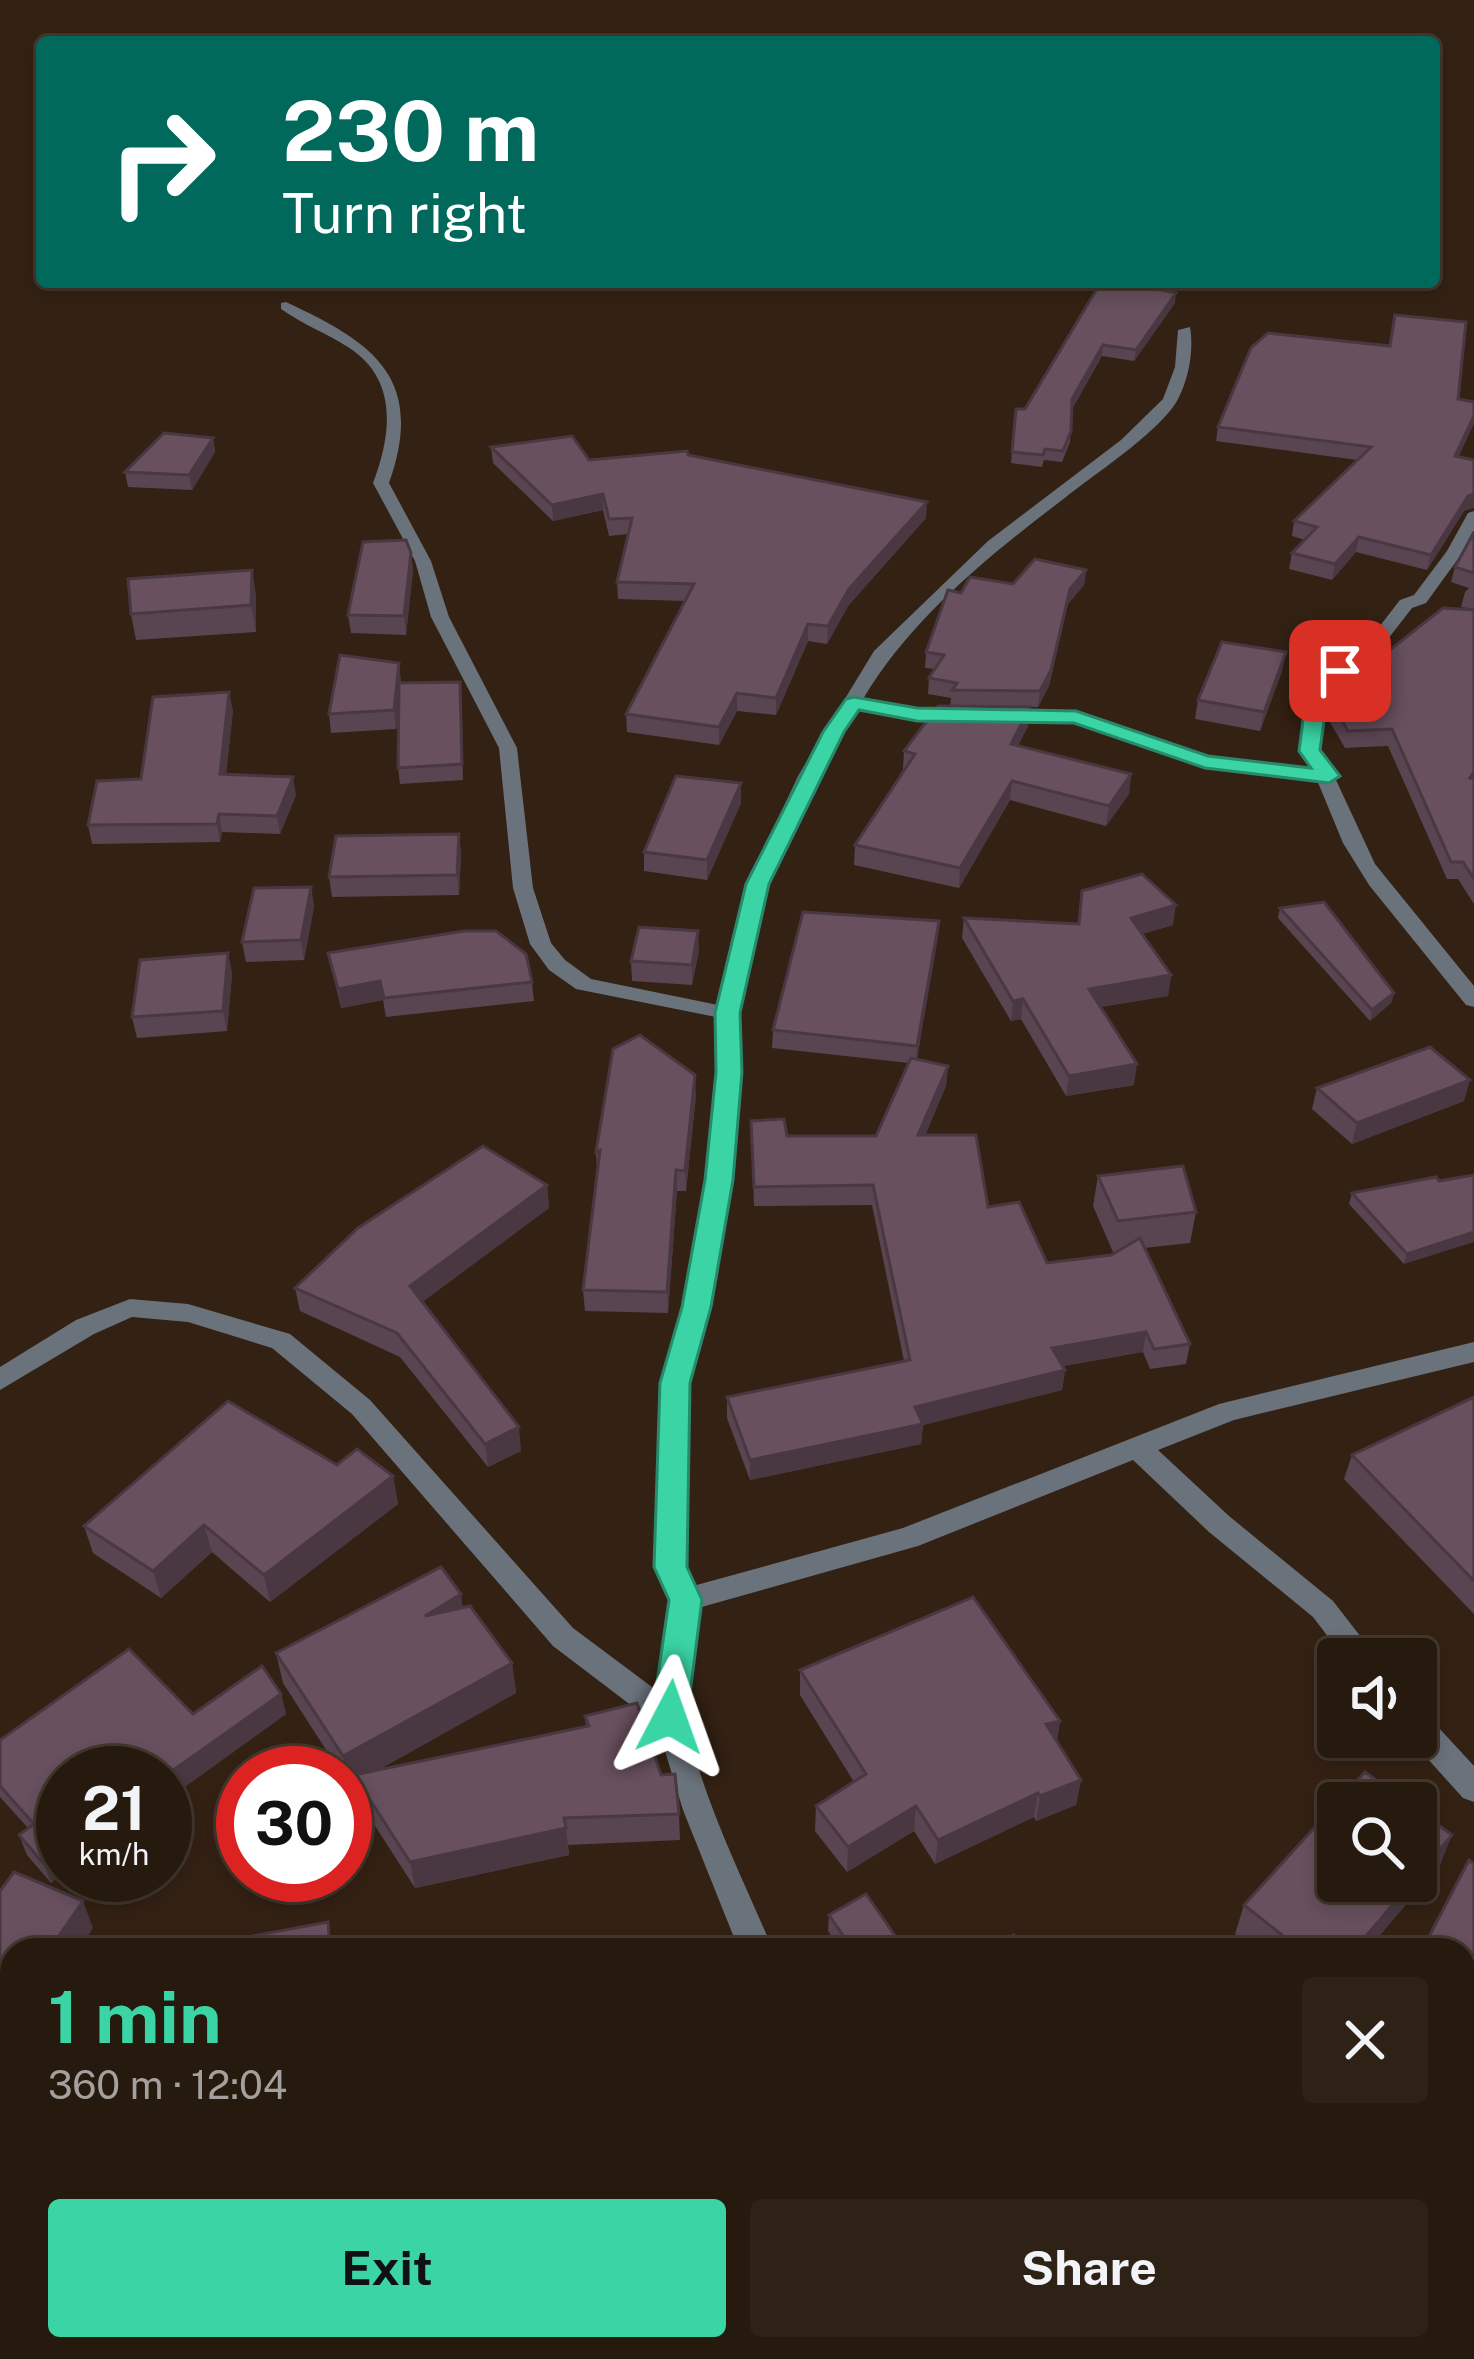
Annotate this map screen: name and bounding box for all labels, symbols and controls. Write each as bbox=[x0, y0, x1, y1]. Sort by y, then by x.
text: 230 m bbox=[282, 81, 539, 180]
icon: right bbox=[84, 84, 240, 240]
text: Turn right bbox=[282, 182, 527, 245]
pin bbox=[1289, 620, 1391, 722]
icon: arrive bbox=[1307, 638, 1373, 704]
map controls bbox=[1317, 1638, 1437, 1902]
button: sound bbox=[1317, 1638, 1437, 1758]
position arrow bbox=[607, 1654, 733, 1780]
speed limit sign: 30 bbox=[216, 1746, 372, 1902]
text: 21 bbox=[82, 1773, 146, 1844]
button: search bbox=[1317, 1782, 1437, 1902]
text: km/h bbox=[79, 1836, 149, 1872]
text: 1 min bbox=[48, 1975, 222, 2059]
button: close bbox=[1302, 1977, 1428, 2103]
text: 360 m · 12:04 bbox=[48, 2062, 287, 2108]
button: Exit bbox=[48, 2199, 726, 2337]
button: Share bbox=[750, 2199, 1428, 2337]

